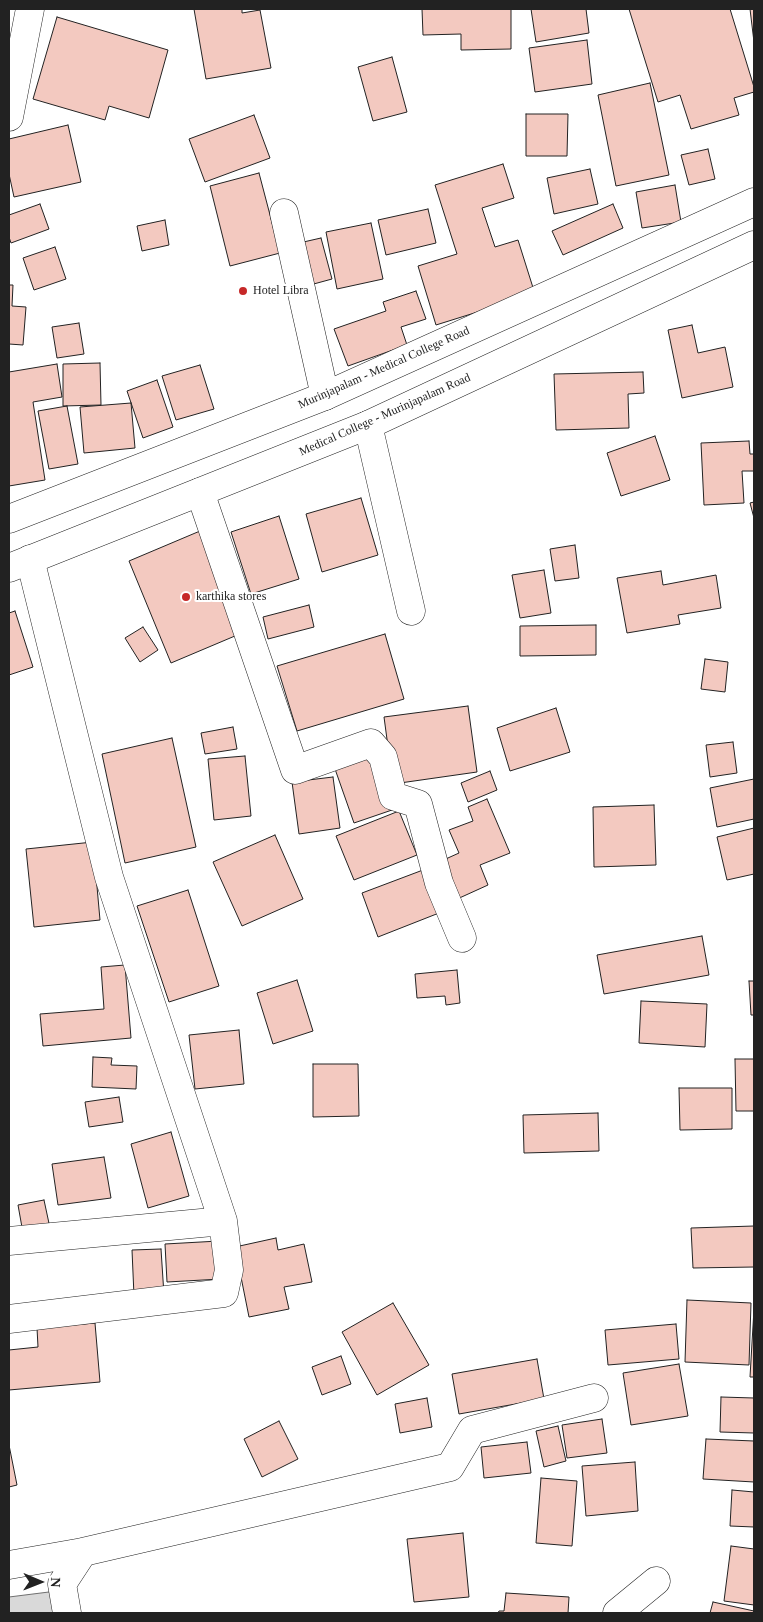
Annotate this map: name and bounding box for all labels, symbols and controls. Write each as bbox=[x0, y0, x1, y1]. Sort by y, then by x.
place label: Hotel Libra bbox=[253, 284, 309, 298]
marker: Hotel Libra bbox=[237, 285, 249, 297]
street label: Murinjapalam - Medical College Road bbox=[296, 324, 472, 412]
street label: Medical College - Murinjapalam Road bbox=[297, 371, 473, 459]
place label: karthika stores bbox=[196, 590, 266, 604]
marker: karthika stores bbox=[180, 591, 192, 603]
north arrow bbox=[15, 1557, 65, 1607]
text: N bbox=[48, 1577, 63, 1587]

